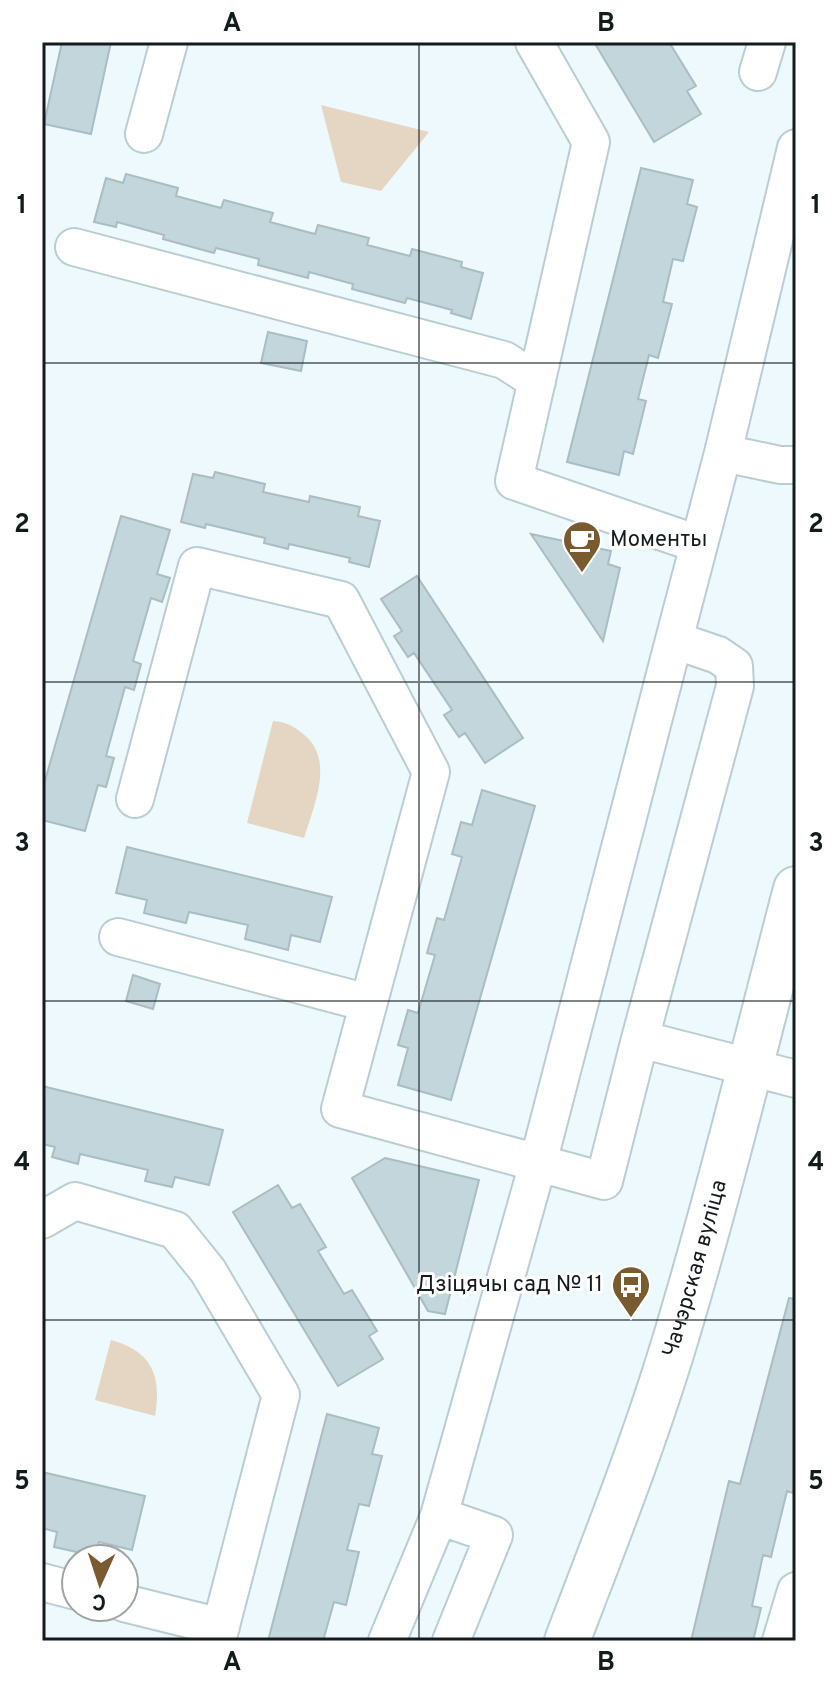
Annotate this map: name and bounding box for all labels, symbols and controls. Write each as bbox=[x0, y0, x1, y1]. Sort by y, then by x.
text: A bbox=[223, 8, 241, 41]
text: B bbox=[597, 8, 615, 41]
text: 1 bbox=[17, 190, 27, 223]
text: 1 bbox=[811, 190, 821, 223]
text: 2 bbox=[14, 509, 30, 542]
text: 2 bbox=[808, 509, 824, 542]
cafe icon: Моменты bbox=[561, 519, 603, 574]
place label: Моменты bbox=[610, 527, 707, 554]
text: 3 bbox=[14, 828, 30, 861]
text: 3 bbox=[808, 828, 824, 861]
text: 4 bbox=[14, 1147, 30, 1180]
text: 4 bbox=[808, 1147, 824, 1180]
street label: Чачэрская вуліца bbox=[657, 1177, 733, 1361]
bus stop icon: Дзіцячы сад № 11 bbox=[610, 1264, 652, 1319]
place label: Дзіцячы сад № 11 bbox=[416, 1272, 603, 1299]
text: 5 bbox=[14, 1466, 30, 1499]
text: 5 bbox=[808, 1466, 824, 1499]
north arrow bbox=[60, 1543, 140, 1623]
text: С bbox=[91, 1587, 107, 1614]
text: A bbox=[223, 1647, 241, 1680]
text: B bbox=[597, 1647, 615, 1680]

